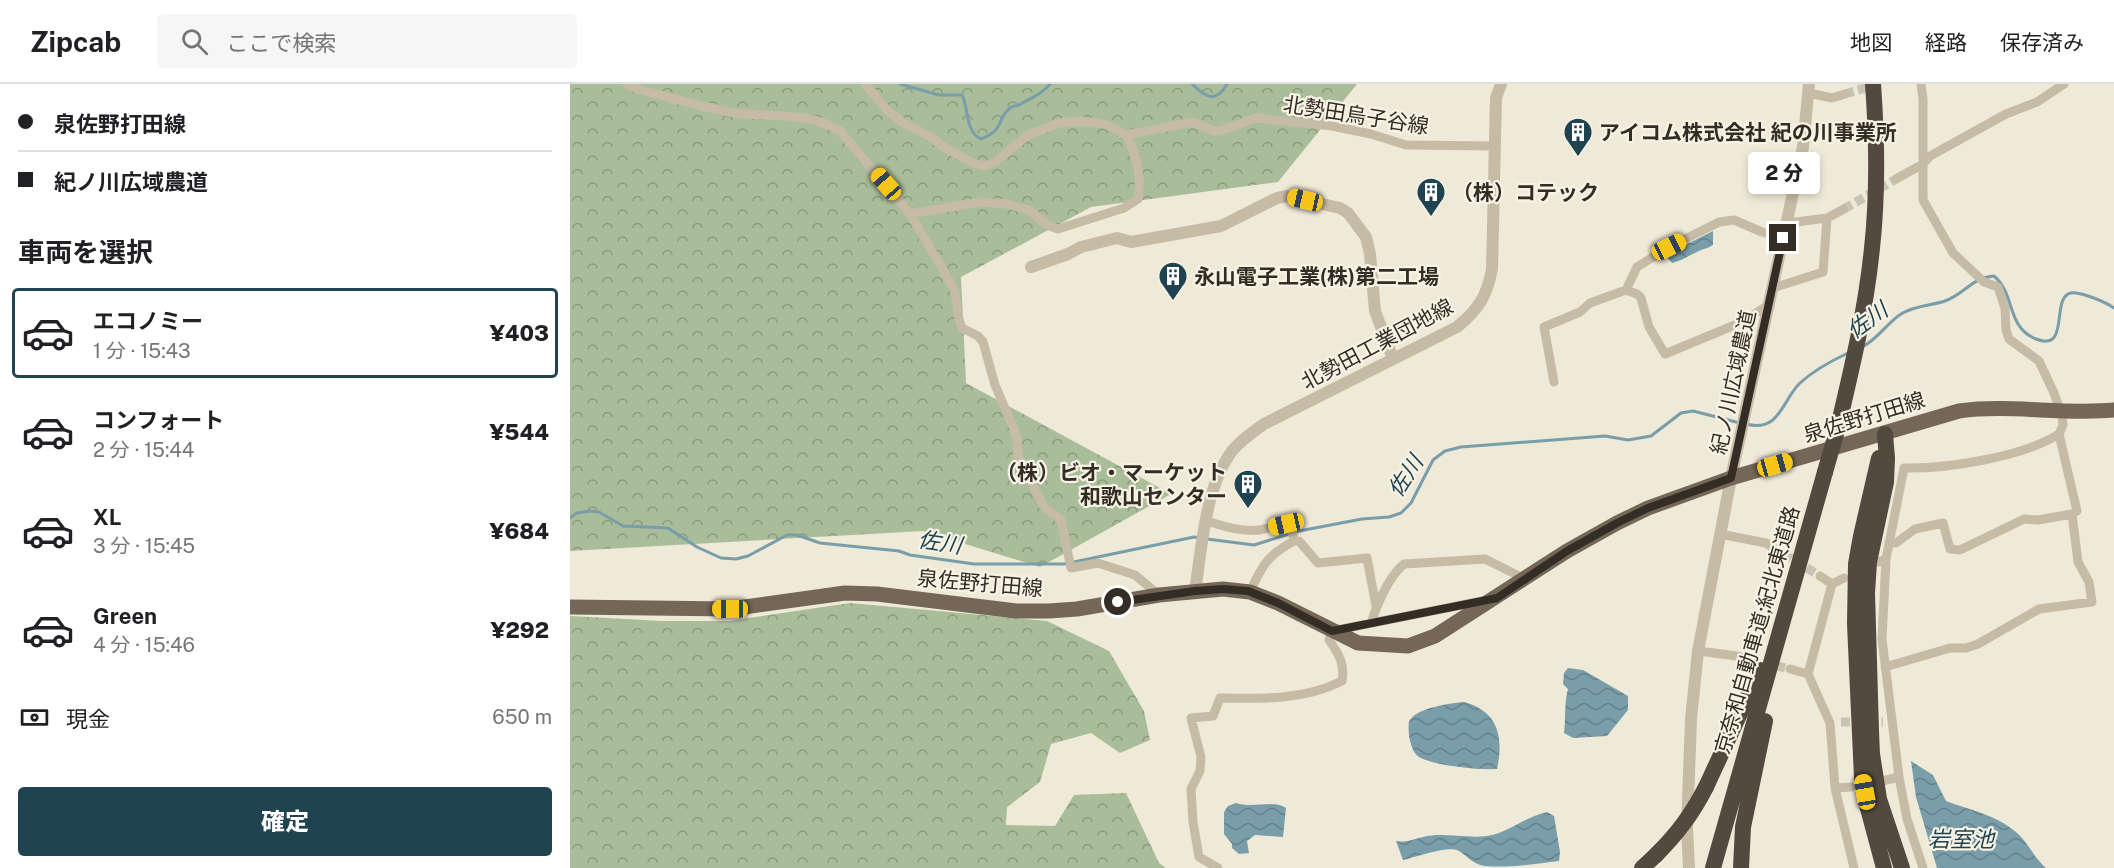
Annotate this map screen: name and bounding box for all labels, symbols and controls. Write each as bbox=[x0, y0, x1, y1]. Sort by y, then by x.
search box bbox=[157, 14, 577, 68]
text: Zipcab bbox=[30, 25, 121, 58]
icon: search bbox=[178, 25, 211, 58]
text: ここで検索 bbox=[226, 30, 336, 56]
text: 地図 bbox=[1850, 30, 1892, 55]
text: 経路 bbox=[1925, 30, 1967, 55]
text: 保存済み bbox=[2000, 30, 2084, 55]
street label: 北勢田烏子谷線 bbox=[1281, 91, 1431, 139]
text: 泉佐野打田線 bbox=[54, 111, 186, 137]
building icon: アイコム株式会社 紀の川事業所 bbox=[1562, 116, 1594, 158]
place label: アイコム株式会社 紀の川事業所 bbox=[1599, 120, 1897, 145]
callout: 2 分 bbox=[1747, 151, 1819, 193]
text: 2 分 bbox=[1765, 161, 1803, 185]
car bbox=[867, 165, 905, 203]
text: 紀ノ川広域農道 bbox=[54, 169, 208, 195]
building icon: （株）コテック bbox=[1415, 176, 1447, 218]
place label: （株）コテック bbox=[1452, 180, 1599, 205]
car bbox=[1285, 187, 1325, 213]
route end bbox=[1769, 224, 1796, 251]
car bbox=[1649, 231, 1689, 263]
text: 車両を選択 bbox=[18, 236, 153, 268]
building icon: 永山電子工業(株)第二工場 bbox=[1157, 260, 1189, 302]
place label: 永山電子工業(株)第二工場 bbox=[1194, 264, 1439, 289]
street label: 北勢田工業団地線 bbox=[1297, 294, 1457, 394]
water label: 佐川 bbox=[1842, 295, 1894, 343]
icon: car bbox=[21, 306, 75, 360]
text: エコノミー bbox=[93, 308, 203, 334]
street label: 紀ノ川広域農道 bbox=[1705, 308, 1761, 456]
text: ¥403 bbox=[490, 320, 549, 346]
text: 1 分 · 15:43 bbox=[93, 339, 191, 363]
street label: 泉佐野打田線 bbox=[1800, 387, 1928, 447]
icon: car bbox=[21, 405, 75, 459]
text: コンフォート bbox=[93, 407, 224, 433]
text: ¥544 bbox=[489, 419, 549, 445]
text: 2 分 · 15:44 bbox=[93, 438, 194, 462]
water label: 佐川 bbox=[1382, 449, 1429, 502]
car bbox=[1755, 451, 1795, 479]
place label: （株）ビオ・マーケット 和歌山センター bbox=[996, 460, 1227, 509]
building icon: （株）ビオ・マーケット 和歌山センター bbox=[1232, 468, 1264, 510]
street label: 京奈和自動車道;紀北東道路 bbox=[1710, 503, 1804, 757]
icon: car bbox=[21, 504, 75, 558]
text: XL bbox=[93, 504, 121, 530]
car bbox=[1266, 511, 1306, 537]
text: ¥684 bbox=[490, 518, 549, 544]
water label: 佐川 bbox=[916, 526, 966, 559]
text: 3 分 · 15:45 bbox=[93, 534, 195, 558]
street label: 泉佐野打田線 bbox=[916, 565, 1044, 601]
route start bbox=[1104, 588, 1131, 615]
car bbox=[712, 600, 748, 618]
icon: car bbox=[21, 603, 75, 657]
text: Green bbox=[93, 603, 157, 629]
text: ¥292 bbox=[490, 617, 549, 643]
text: 4 分 · 15:46 bbox=[93, 633, 195, 657]
icon: cash bbox=[18, 701, 51, 734]
text: 650 m bbox=[492, 705, 552, 729]
text: 現金 bbox=[66, 706, 110, 732]
car bbox=[1853, 773, 1877, 811]
button: 確定 bbox=[18, 787, 552, 856]
water label: 岩室池 bbox=[1928, 826, 1996, 852]

